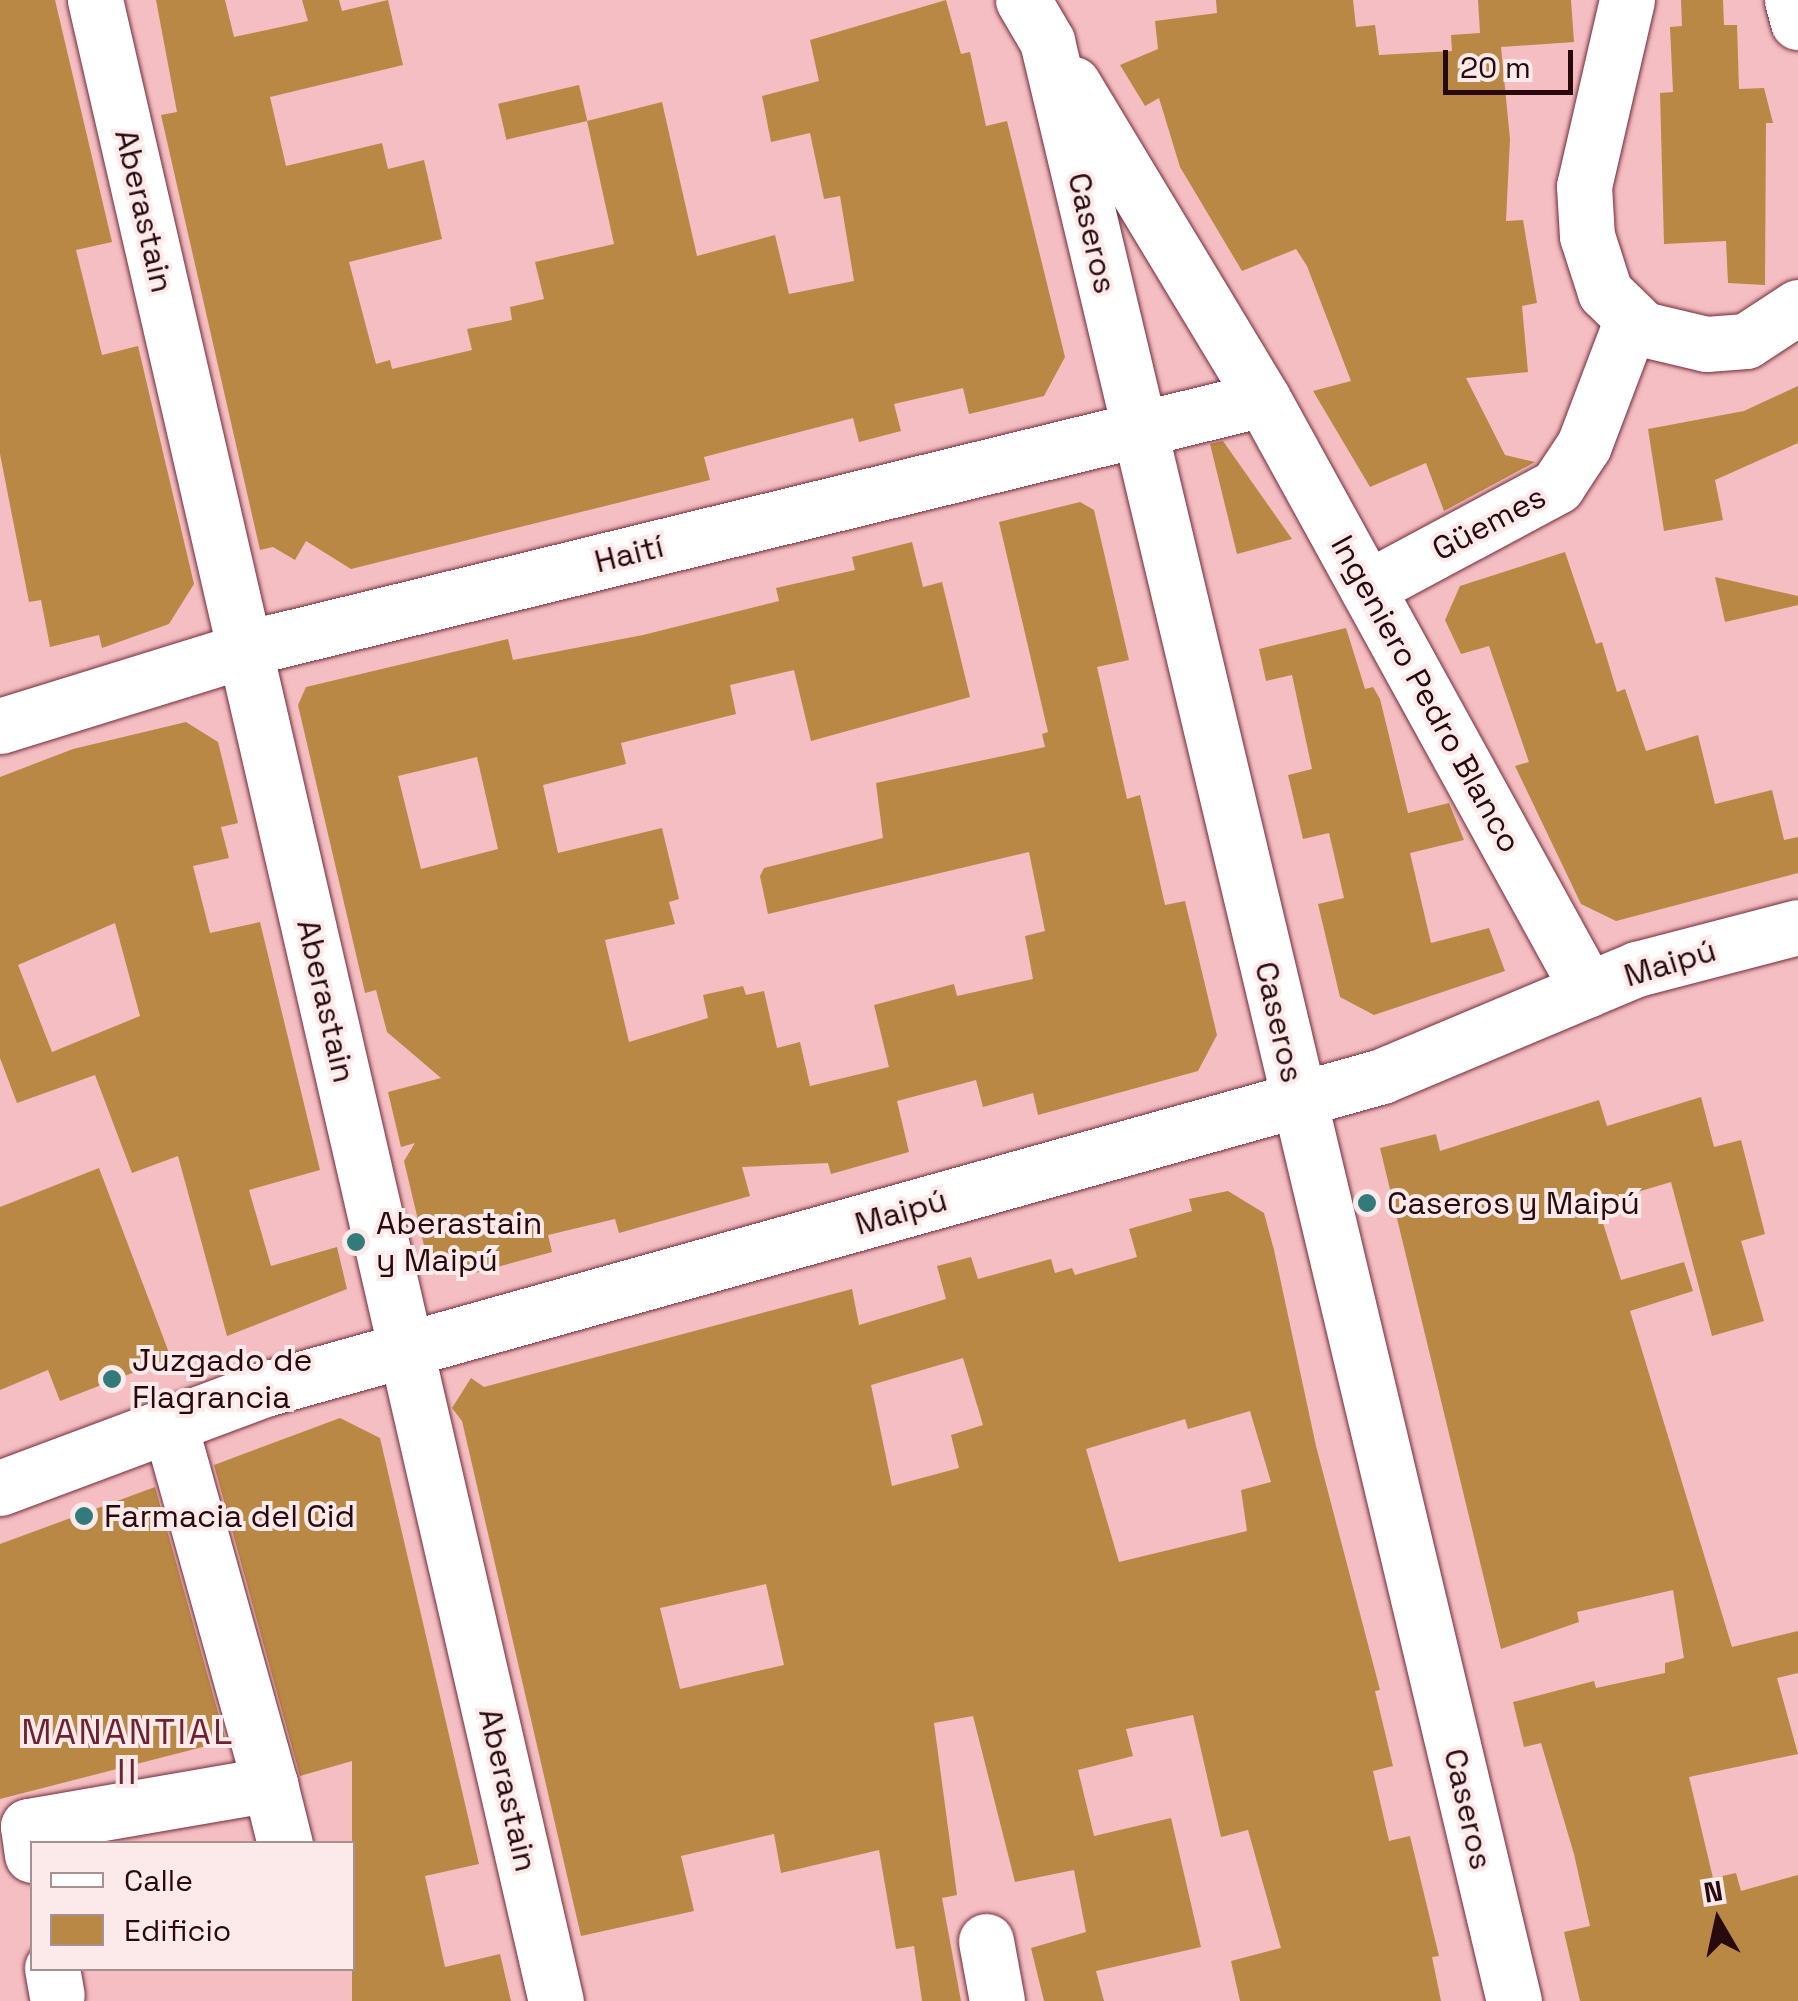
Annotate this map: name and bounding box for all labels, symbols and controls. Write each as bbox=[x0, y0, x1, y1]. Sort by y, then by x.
scale bar bbox=[1448, 30, 1578, 92]
text: 20 m bbox=[1460, 48, 1531, 87]
street label: Aberastain bbox=[107, 126, 181, 296]
street label: Caseros bbox=[1059, 169, 1125, 297]
street label: Güemes bbox=[1426, 477, 1552, 569]
street label: Haití bbox=[590, 527, 668, 581]
street label: Ingeniero Pedro Blanco bbox=[1323, 529, 1529, 859]
street label: Aberastain bbox=[289, 916, 363, 1086]
street label: Maipú bbox=[1619, 931, 1721, 995]
street label: Caseros bbox=[1246, 958, 1312, 1086]
street label: Maipú bbox=[850, 1181, 952, 1243]
place label: Caseros y Maipú bbox=[1387, 1184, 1640, 1222]
marker: Caseros y Maipú bbox=[1356, 1192, 1378, 1214]
place label: Aberastain y Maipú bbox=[376, 1205, 542, 1280]
marker: Aberastain y Maipú bbox=[345, 1231, 367, 1253]
place label: Juzgado de Flagrancia bbox=[132, 1342, 312, 1417]
marker: Juzgado de Flagrancia bbox=[101, 1368, 123, 1390]
place label: Farmacia del Cid bbox=[104, 1497, 355, 1535]
marker: Farmacia del Cid bbox=[73, 1505, 95, 1527]
street label: Aberastain bbox=[471, 1705, 545, 1875]
district label: MANANTIAL II bbox=[21, 1711, 235, 1793]
street label: Caseros bbox=[1435, 1745, 1501, 1873]
legend bbox=[30, 1841, 355, 1971]
text: Calle bbox=[124, 1861, 193, 1900]
north arrow bbox=[1668, 1871, 1768, 1971]
text: N bbox=[1701, 1872, 1725, 1911]
text: Edificio bbox=[124, 1911, 231, 1950]

